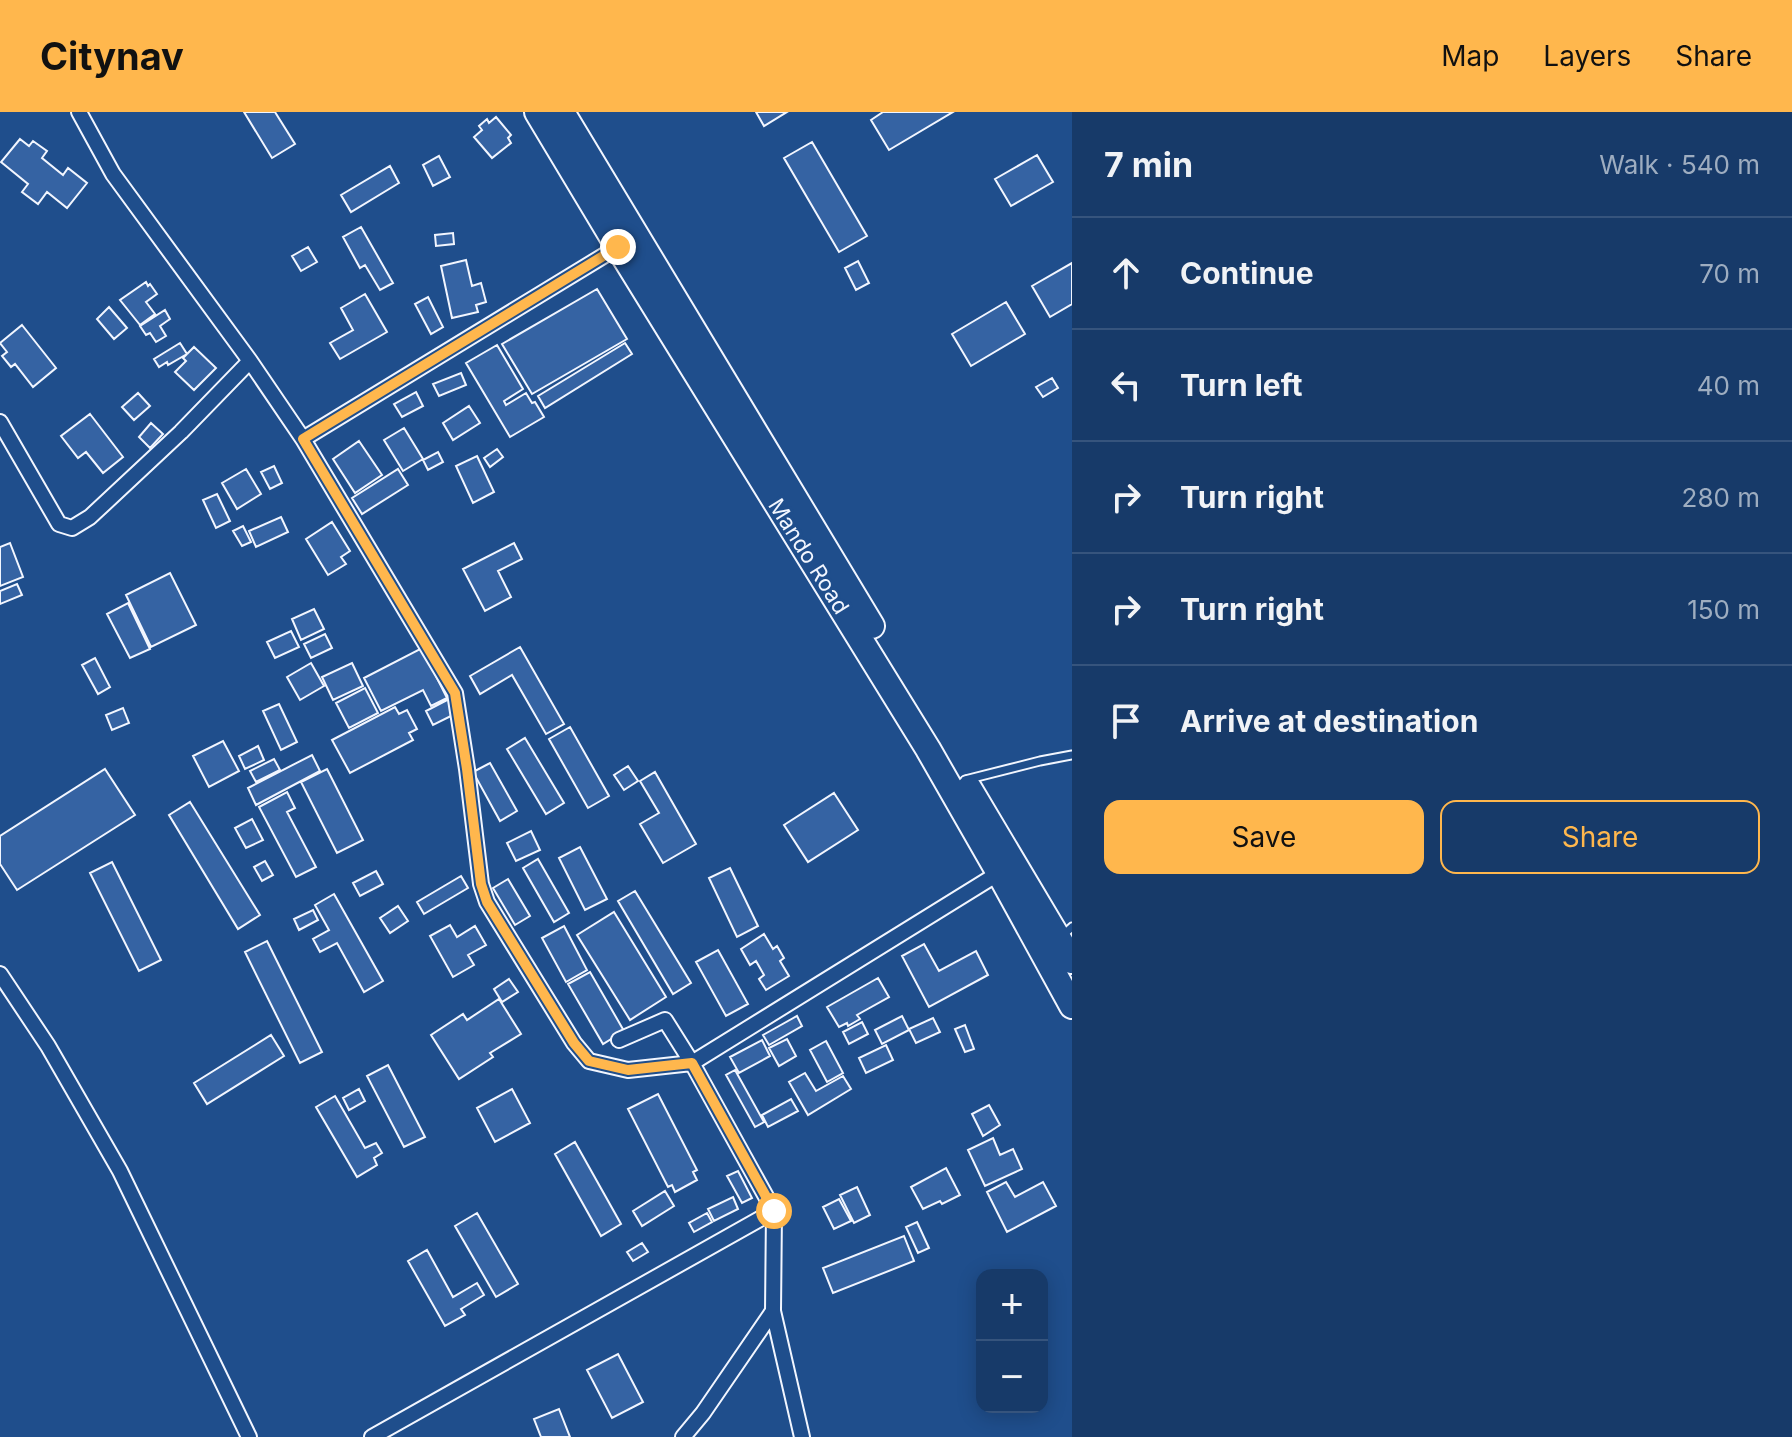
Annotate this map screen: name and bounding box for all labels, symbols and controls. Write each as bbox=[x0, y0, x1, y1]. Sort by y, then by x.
text: Citynav bbox=[40, 33, 184, 79]
text: Map bbox=[1441, 39, 1499, 73]
text: Layers bbox=[1543, 39, 1631, 73]
text: Share bbox=[1675, 39, 1752, 73]
text: 7 min bbox=[1104, 144, 1193, 185]
text: Walk · 540 m bbox=[1599, 149, 1760, 180]
route end bbox=[600, 229, 636, 265]
icon: ahead bbox=[1104, 251, 1148, 295]
text: Continue bbox=[1180, 255, 1314, 291]
text: 70 m bbox=[1699, 258, 1760, 289]
icon: left bbox=[1104, 363, 1148, 407]
text: Turn left bbox=[1180, 367, 1302, 403]
text: 40 m bbox=[1697, 370, 1760, 401]
icon: right bbox=[1104, 475, 1148, 519]
text: Turn right bbox=[1180, 479, 1324, 515]
text: 280 m bbox=[1682, 482, 1760, 513]
street label: Mando Road bbox=[763, 494, 855, 618]
icon: right bbox=[1104, 587, 1148, 631]
text: Turn right bbox=[1180, 591, 1324, 627]
text: 150 m bbox=[1687, 594, 1760, 625]
icon: arrive bbox=[1104, 699, 1148, 743]
text: Arrive at destination bbox=[1180, 703, 1478, 739]
button: Save bbox=[1104, 800, 1424, 874]
button: Share bbox=[1440, 800, 1760, 874]
route start bbox=[756, 1193, 792, 1229]
map controls bbox=[976, 1269, 1048, 1413]
button: + bbox=[976, 1269, 1048, 1341]
button: − bbox=[976, 1341, 1048, 1413]

